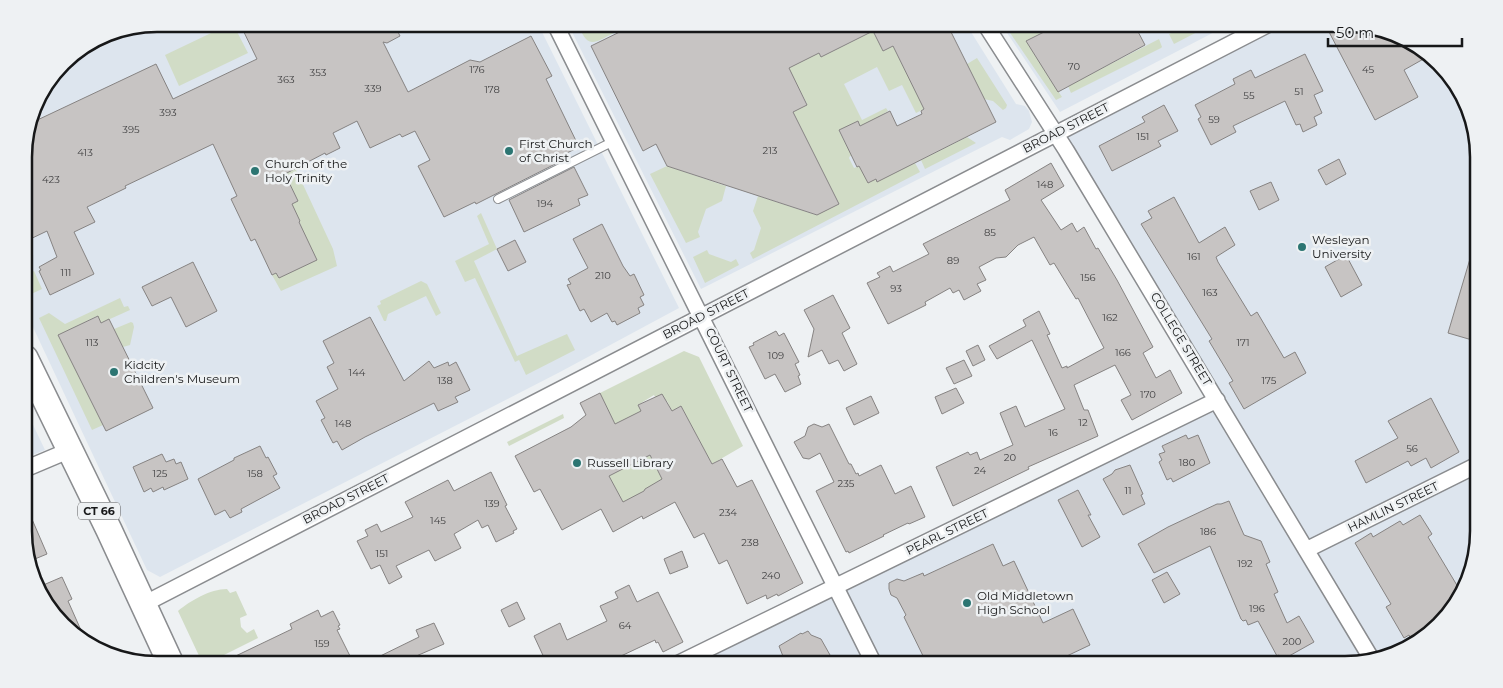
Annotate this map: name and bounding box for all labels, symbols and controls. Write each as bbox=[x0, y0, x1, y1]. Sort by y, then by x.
scale bar bbox=[1328, 15, 1462, 47]
text: 50 m bbox=[1336, 23, 1374, 42]
house number: 70 bbox=[1068, 60, 1081, 73]
house number: 176 bbox=[469, 63, 485, 76]
house number: 45 bbox=[1362, 63, 1374, 76]
house number: 353 bbox=[310, 66, 327, 79]
house number: 363 bbox=[277, 73, 295, 86]
house number: 339 bbox=[364, 82, 382, 95]
house number: 178 bbox=[484, 83, 500, 96]
house number: 51 bbox=[1294, 85, 1304, 98]
house number: 55 bbox=[1243, 89, 1255, 102]
street label: BROAD STREET bbox=[1020, 99, 1112, 156]
house number: 393 bbox=[159, 106, 177, 119]
house number: 59 bbox=[1208, 113, 1220, 126]
house number: 395 bbox=[122, 123, 140, 136]
house number: 151 bbox=[1137, 130, 1149, 143]
place label: First Church of Christ bbox=[519, 136, 593, 165]
house number: 213 bbox=[763, 144, 778, 157]
marker: First Church of Christ bbox=[503, 145, 515, 157]
house number: 413 bbox=[77, 146, 93, 159]
place label: Church of the Holy Trinity bbox=[265, 156, 347, 185]
marker: Church of the Holy Trinity bbox=[249, 165, 261, 177]
house number: 423 bbox=[42, 173, 60, 186]
house number: 148 bbox=[1037, 178, 1053, 191]
house number: 194 bbox=[537, 197, 554, 210]
house number: 85 bbox=[984, 226, 996, 239]
place label: Wesleyan University bbox=[1312, 232, 1372, 261]
marker: Wesleyan University bbox=[1296, 241, 1308, 253]
house number: 161 bbox=[1187, 250, 1201, 263]
house number: 89 bbox=[947, 254, 959, 267]
house number: 111 bbox=[61, 266, 71, 279]
house number: 210 bbox=[595, 269, 611, 282]
house number: 156 bbox=[1080, 271, 1096, 284]
house number: 93 bbox=[890, 282, 902, 295]
street label: BROAD STREET bbox=[660, 285, 752, 342]
house number: 163 bbox=[1202, 286, 1218, 299]
street label: COLLEGE STREET bbox=[1148, 289, 1215, 388]
house number: 162 bbox=[1102, 311, 1118, 324]
street label: COURT STREET bbox=[703, 325, 756, 415]
house number: 113 bbox=[86, 336, 99, 349]
house number: 171 bbox=[1236, 336, 1250, 349]
house number: 166 bbox=[1115, 346, 1131, 359]
house number: 109 bbox=[768, 349, 784, 362]
place label: Kidcity Children's Museum bbox=[124, 357, 240, 386]
marker: Kidcity Children's Museum bbox=[108, 366, 120, 378]
house number: 144 bbox=[349, 366, 366, 379]
house number: 138 bbox=[437, 374, 453, 387]
house number: 175 bbox=[1262, 374, 1277, 387]
house number: 170 bbox=[1140, 388, 1156, 401]
house number: 12 bbox=[1078, 416, 1088, 429]
house number: 148 bbox=[335, 417, 351, 430]
house number: 16 bbox=[1048, 426, 1058, 439]
house number: 56 bbox=[1406, 442, 1418, 455]
house number: 20 bbox=[1004, 451, 1017, 464]
place label: Russell Library bbox=[587, 455, 674, 470]
house number: 180 bbox=[1179, 456, 1196, 469]
marker: Russell Library bbox=[571, 457, 583, 469]
house number: 24 bbox=[974, 464, 986, 477]
house number: 125 bbox=[153, 467, 168, 480]
house number: 158 bbox=[247, 467, 263, 480]
street label: BROAD STREET bbox=[300, 470, 392, 527]
house number: 235 bbox=[838, 477, 855, 490]
street label: HAMLIN STREET bbox=[1345, 478, 1441, 535]
house number: 11 bbox=[1124, 484, 1132, 497]
house number: 139 bbox=[484, 497, 500, 510]
road number: CT 66 bbox=[78, 502, 120, 520]
street label: PEARL STREET bbox=[903, 505, 991, 558]
house number: 234 bbox=[719, 506, 737, 519]
house number: 145 bbox=[430, 514, 446, 527]
house number: 186 bbox=[1200, 525, 1216, 538]
house number: 238 bbox=[741, 536, 759, 549]
house number: 151 bbox=[376, 547, 388, 560]
house number: 192 bbox=[1237, 557, 1253, 570]
house number: 240 bbox=[762, 569, 781, 582]
place label: Old Middletown High School bbox=[977, 588, 1074, 617]
marker: Old Middletown High School bbox=[961, 597, 973, 609]
house number: 196 bbox=[1249, 602, 1265, 615]
house number: 64 bbox=[619, 619, 632, 632]
house number: 200 bbox=[1283, 635, 1302, 648]
house number: 159 bbox=[314, 637, 330, 650]

